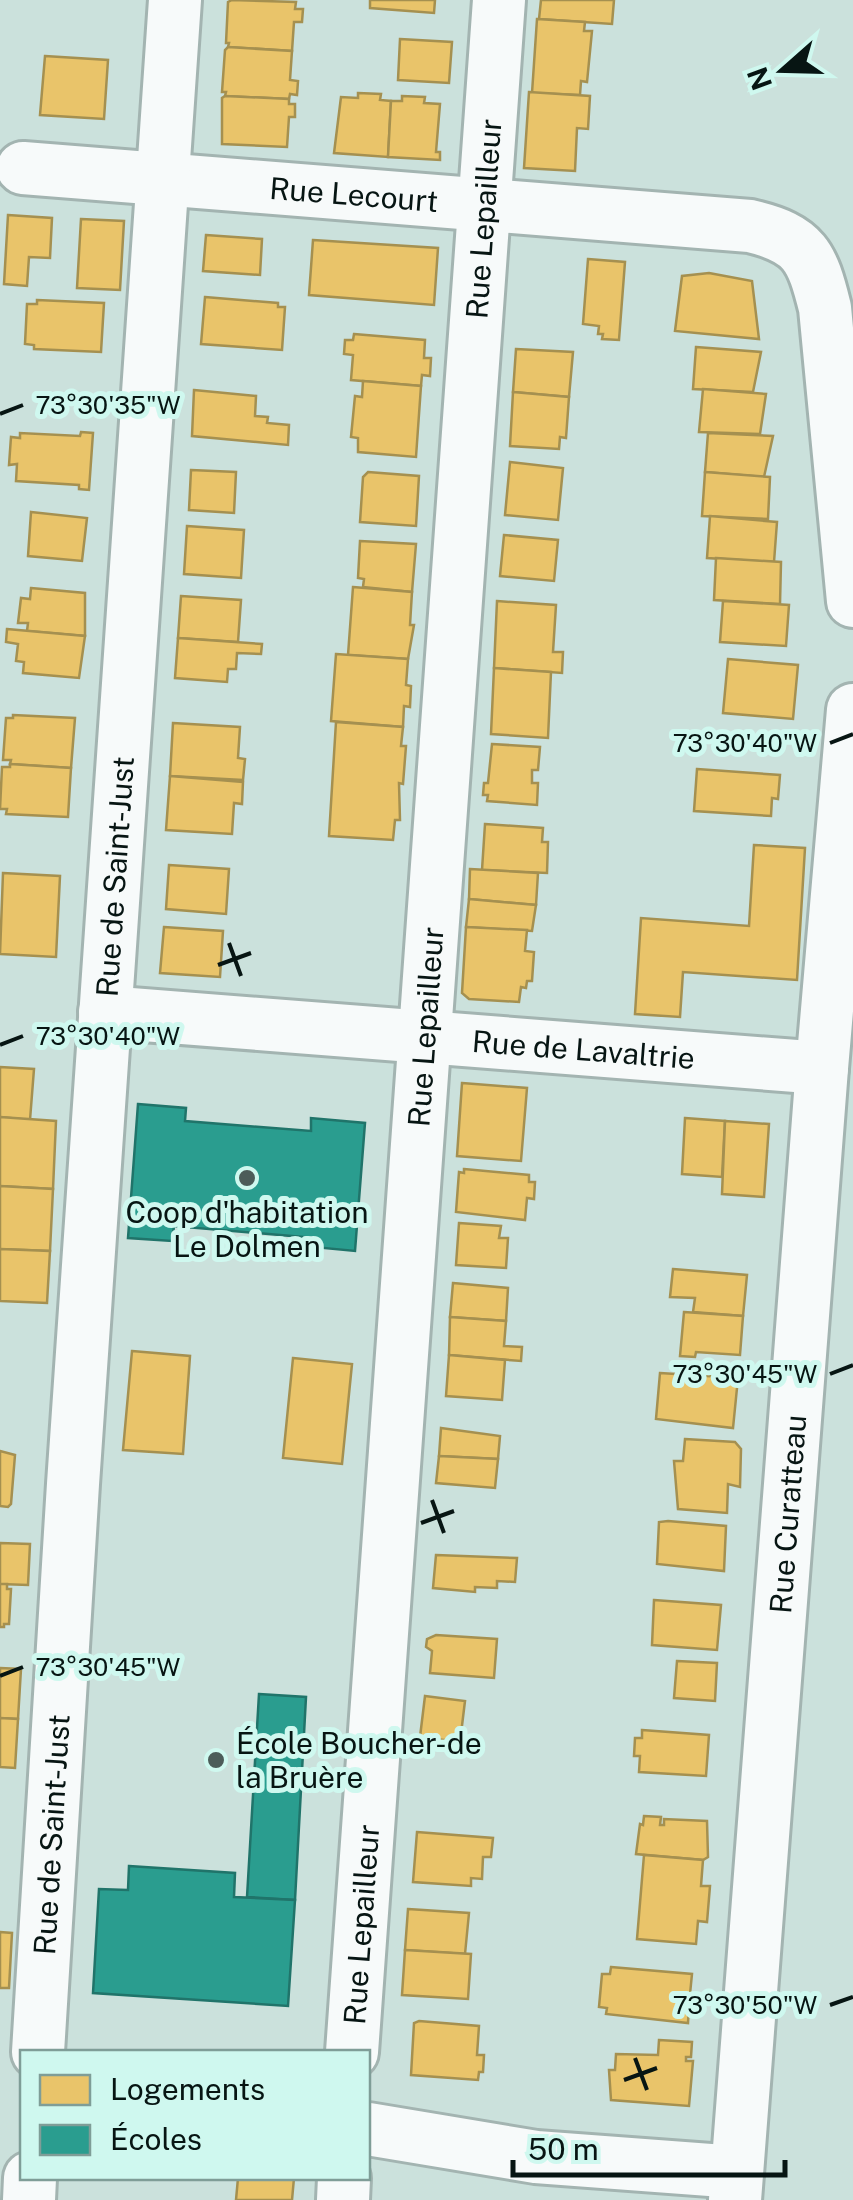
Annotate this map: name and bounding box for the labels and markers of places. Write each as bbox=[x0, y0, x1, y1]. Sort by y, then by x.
marker: Coop d'habitation Le Dolmen bbox=[236, 1167, 258, 1189]
place label: Coop d'habitation Le Dolmen bbox=[126, 1194, 368, 1264]
place label: École Boucher-de la Bruère bbox=[236, 1725, 482, 1795]
marker: École Boucher-de la Bruère bbox=[205, 1749, 227, 1771]

